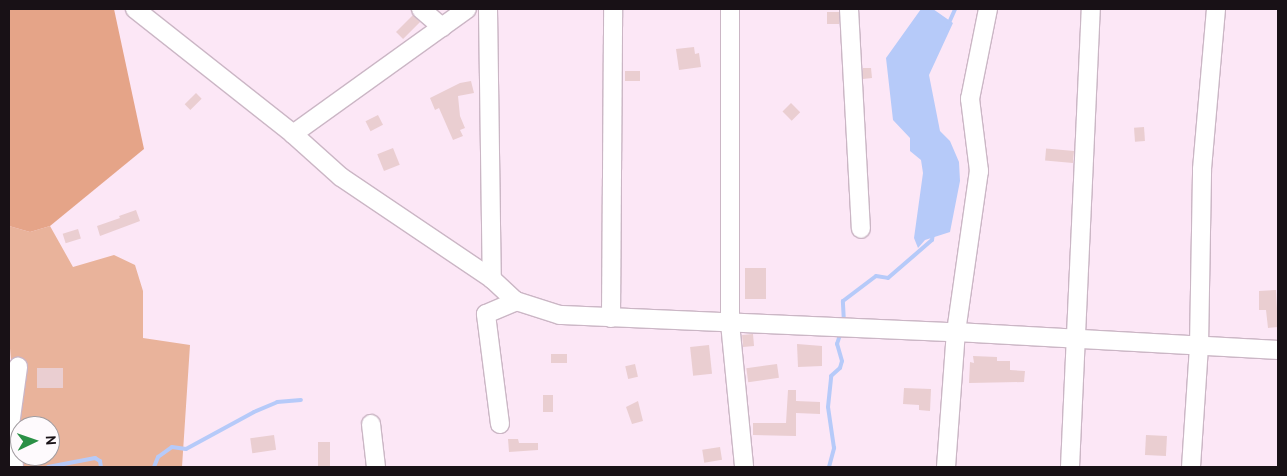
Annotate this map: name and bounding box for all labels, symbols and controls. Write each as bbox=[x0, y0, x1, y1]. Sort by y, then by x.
north arrow bbox=[10, 416, 60, 466]
text: N bbox=[41, 435, 58, 446]

